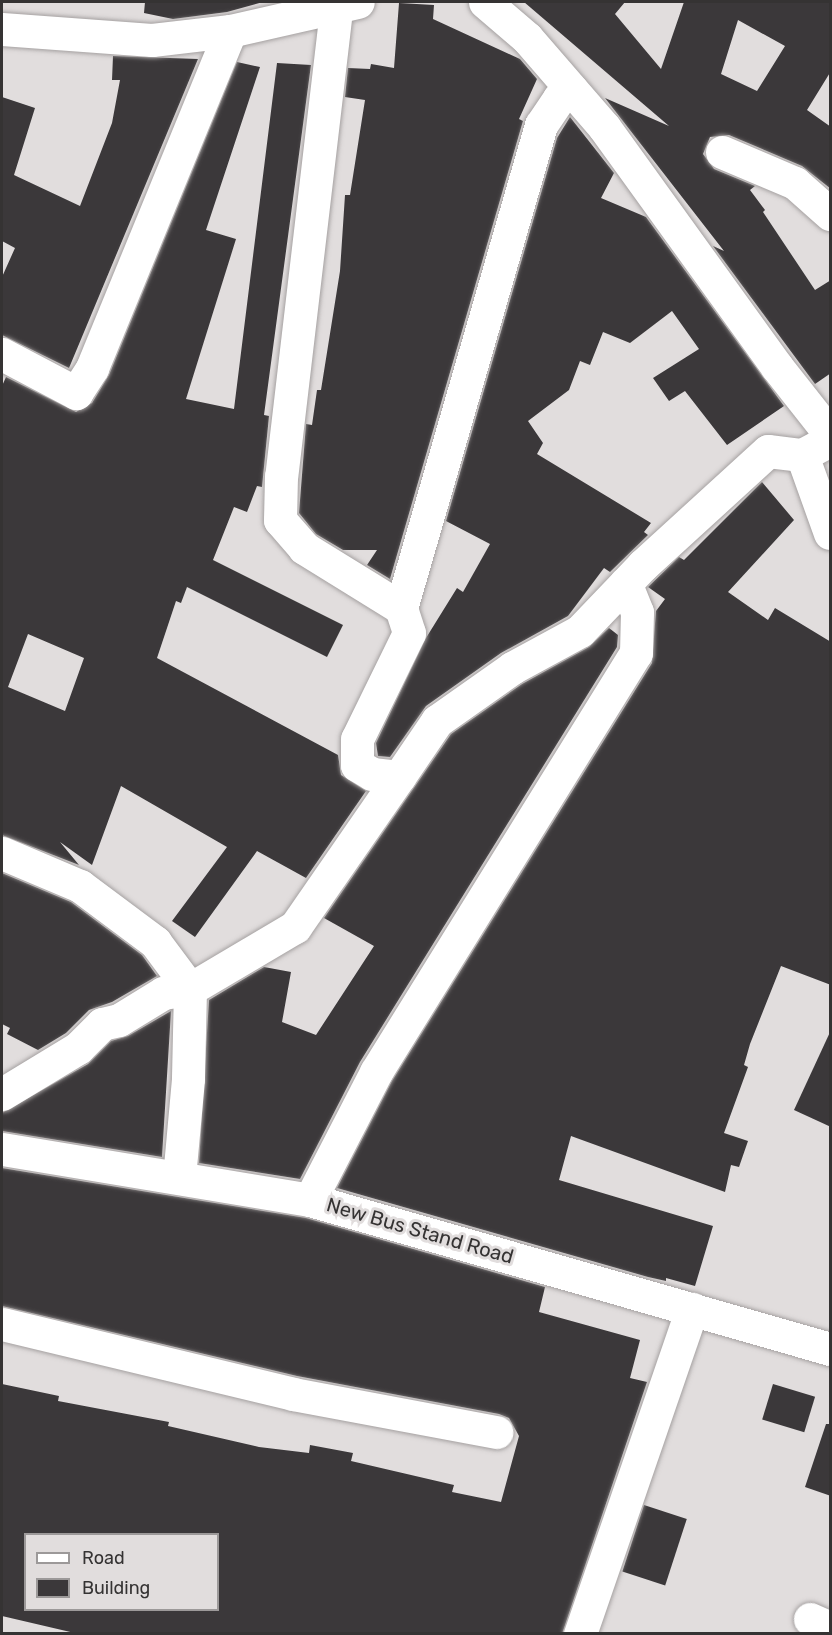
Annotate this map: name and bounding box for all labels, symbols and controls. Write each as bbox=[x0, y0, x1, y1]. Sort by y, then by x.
street label: New Bus Stand Road bbox=[324, 1193, 516, 1269]
legend bbox=[24, 1533, 219, 1611]
text: Road bbox=[82, 1547, 125, 1569]
text: Building bbox=[82, 1577, 150, 1599]

